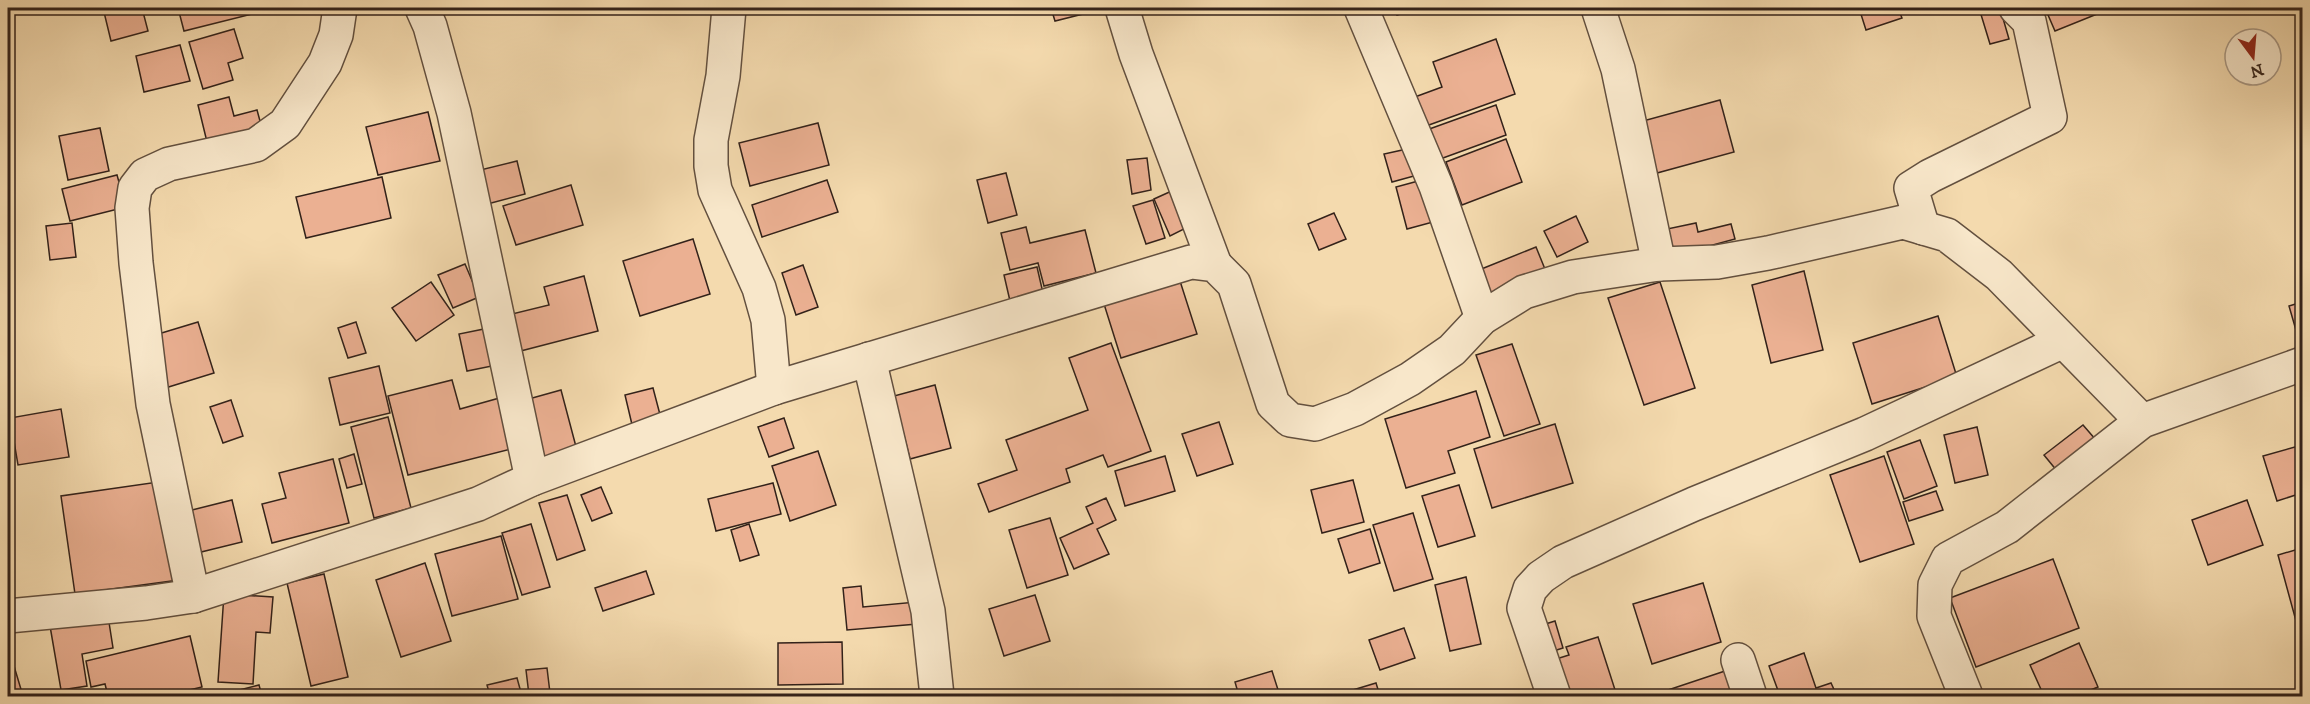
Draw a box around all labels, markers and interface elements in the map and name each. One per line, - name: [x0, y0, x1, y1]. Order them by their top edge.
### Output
- north arrow: [2223, 27, 2283, 87]
- text: N: [2248, 59, 2266, 82]

